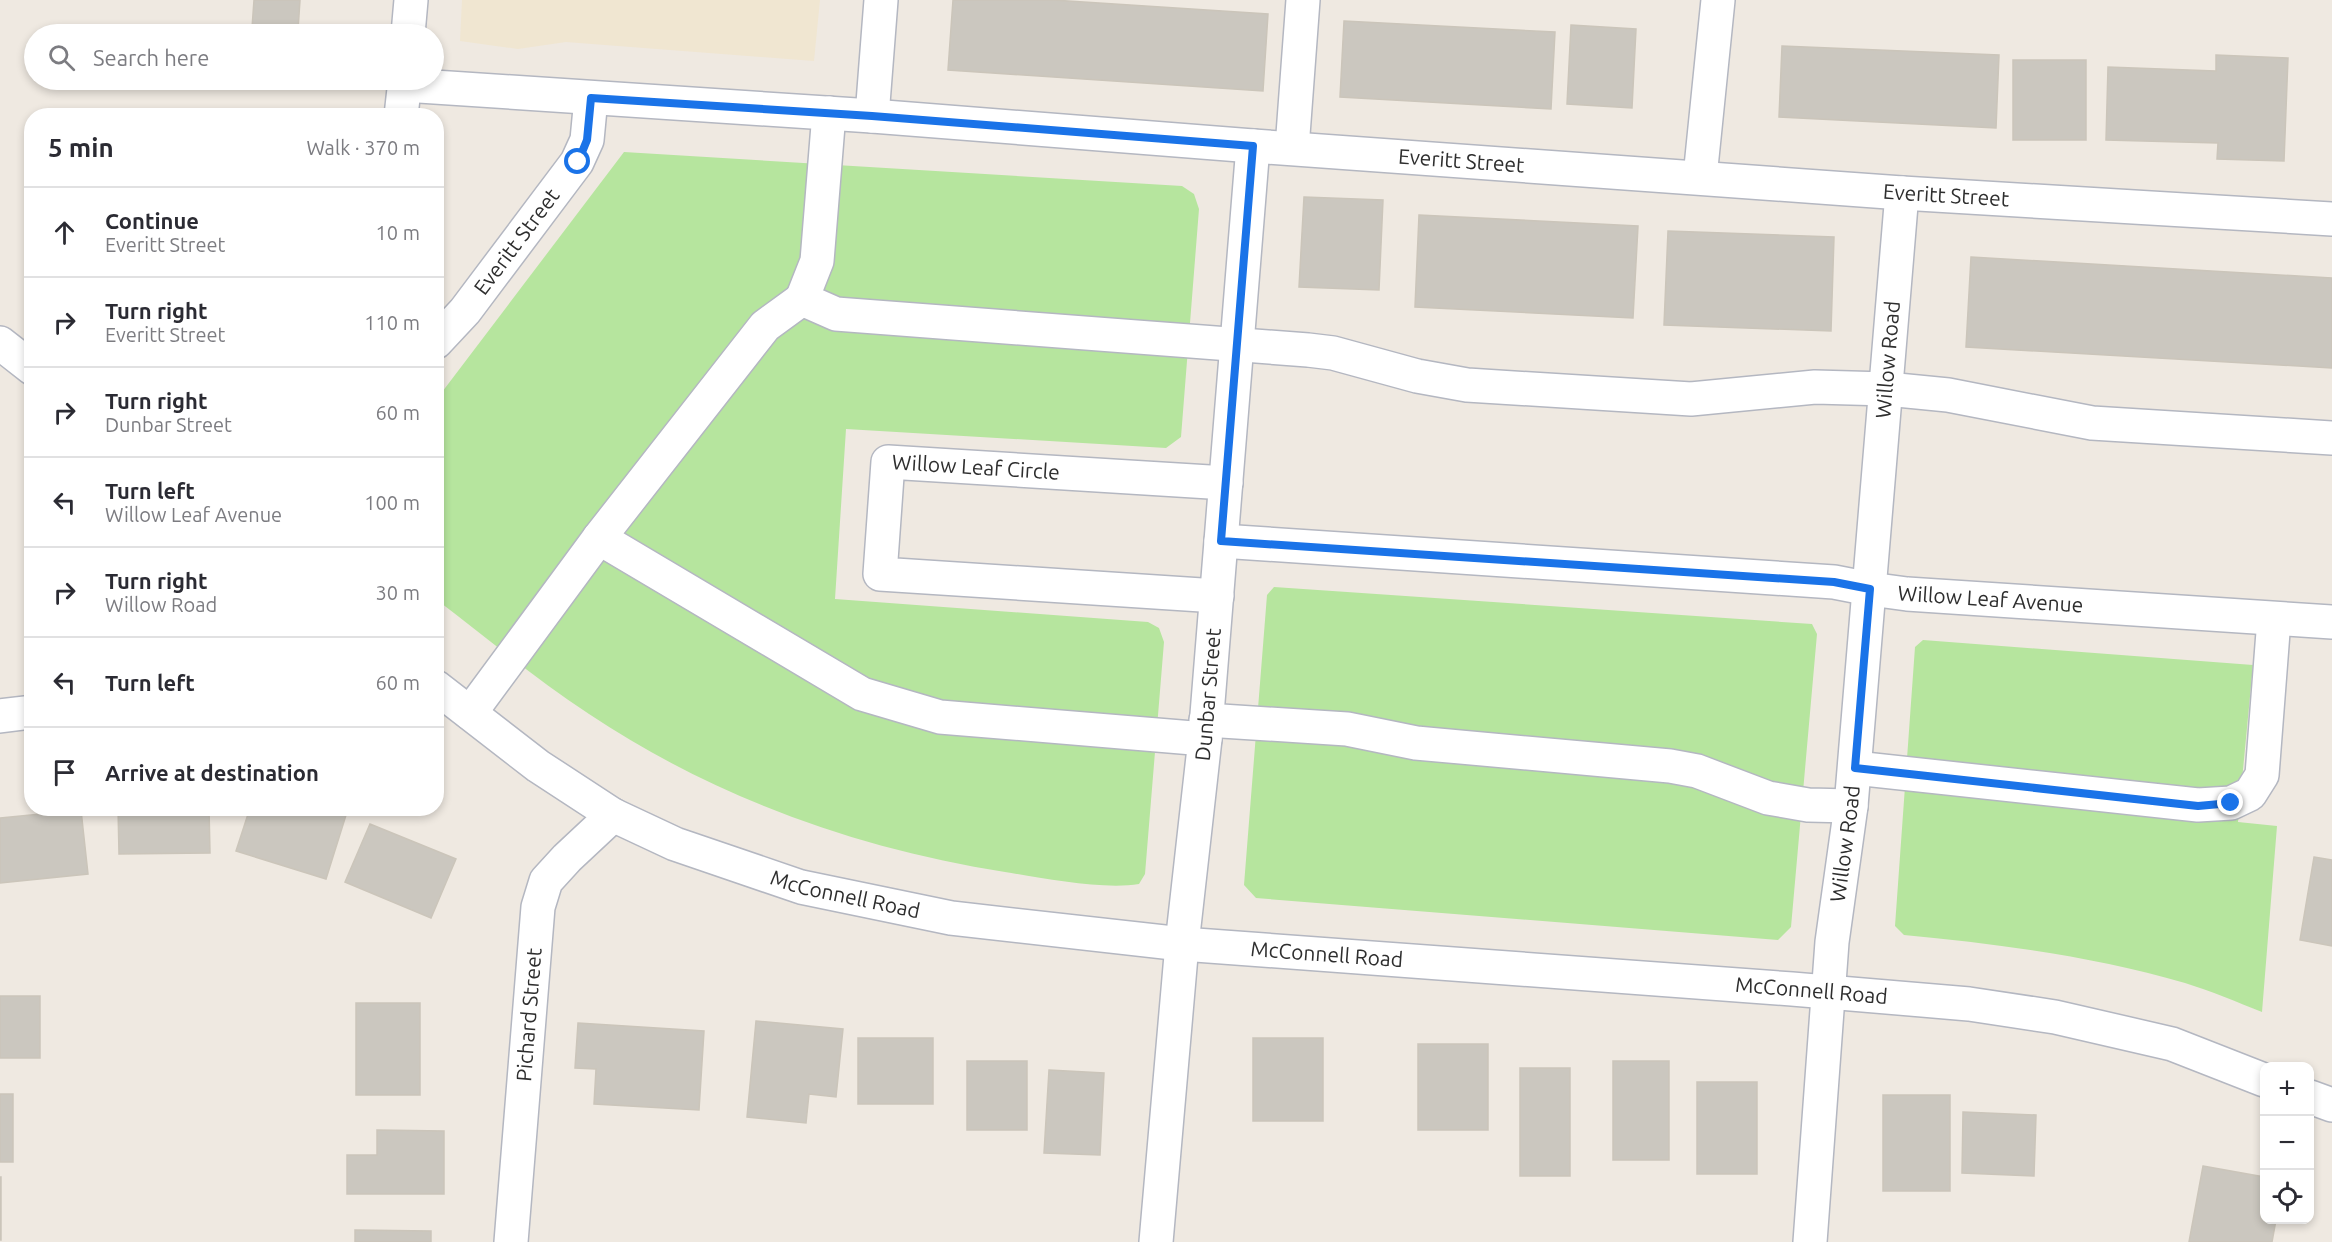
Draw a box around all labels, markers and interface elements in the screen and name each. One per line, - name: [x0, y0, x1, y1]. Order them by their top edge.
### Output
- search box: [24, 24, 444, 90]
- icon: search: [45, 41, 78, 74]
- text: Search here: [93, 45, 209, 70]
- text: 5 min: [48, 133, 114, 162]
- text: Walk · 370 m: [307, 136, 420, 159]
- street label: Everitt Street: [1397, 144, 1525, 177]
- route start: [564, 148, 590, 174]
- street label: Everitt Street: [1882, 179, 2010, 210]
- street label: Everitt Street: [469, 183, 564, 299]
- text: Continue: [105, 208, 199, 233]
- icon: ahead: [48, 216, 81, 249]
- text: 10 m: [376, 221, 420, 244]
- text: Everitt Street: [105, 233, 225, 256]
- text: Turn right: [105, 298, 207, 323]
- street label: Willow Road: [1870, 300, 1904, 419]
- icon: right: [48, 306, 81, 339]
- text: 110 m: [364, 311, 420, 334]
- text: Everitt Street: [105, 323, 225, 346]
- text: Turn right: [105, 388, 207, 413]
- icon: right: [48, 396, 81, 429]
- text: 60 m: [376, 401, 420, 424]
- text: Dunbar Street: [105, 413, 232, 436]
- street label: Willow Leaf Circle: [891, 449, 1061, 484]
- text: Turn left: [105, 478, 195, 503]
- icon: left: [48, 486, 81, 519]
- text: 100 m: [364, 491, 420, 514]
- text: Willow Leaf Avenue: [105, 503, 282, 526]
- text: Turn right: [105, 568, 207, 593]
- icon: right: [48, 576, 81, 609]
- street label: Willow Leaf Avenue: [1897, 580, 2084, 617]
- text: 30 m: [376, 581, 420, 604]
- text: Willow Road: [105, 593, 217, 616]
- street label: Dunbar Street: [1190, 627, 1225, 762]
- icon: left: [48, 666, 81, 699]
- text: Turn left: [105, 670, 195, 695]
- text: 60 m: [376, 671, 420, 694]
- icon: arrive: [48, 756, 81, 789]
- text: Arrive at destination: [105, 760, 319, 785]
- street label: Willow Road: [1825, 784, 1864, 904]
- route end: [2217, 789, 2243, 815]
- street label: McConnell Road: [767, 864, 922, 922]
- street label: McConnell Road: [1250, 936, 1404, 971]
- street label: Pichard Street: [511, 947, 546, 1082]
- street label: McConnell Road: [1734, 972, 1889, 1008]
- map controls: [2260, 1062, 2314, 1224]
- button: +: [2260, 1062, 2314, 1116]
- button: −: [2260, 1116, 2314, 1170]
- button: locate: [2260, 1170, 2314, 1224]

